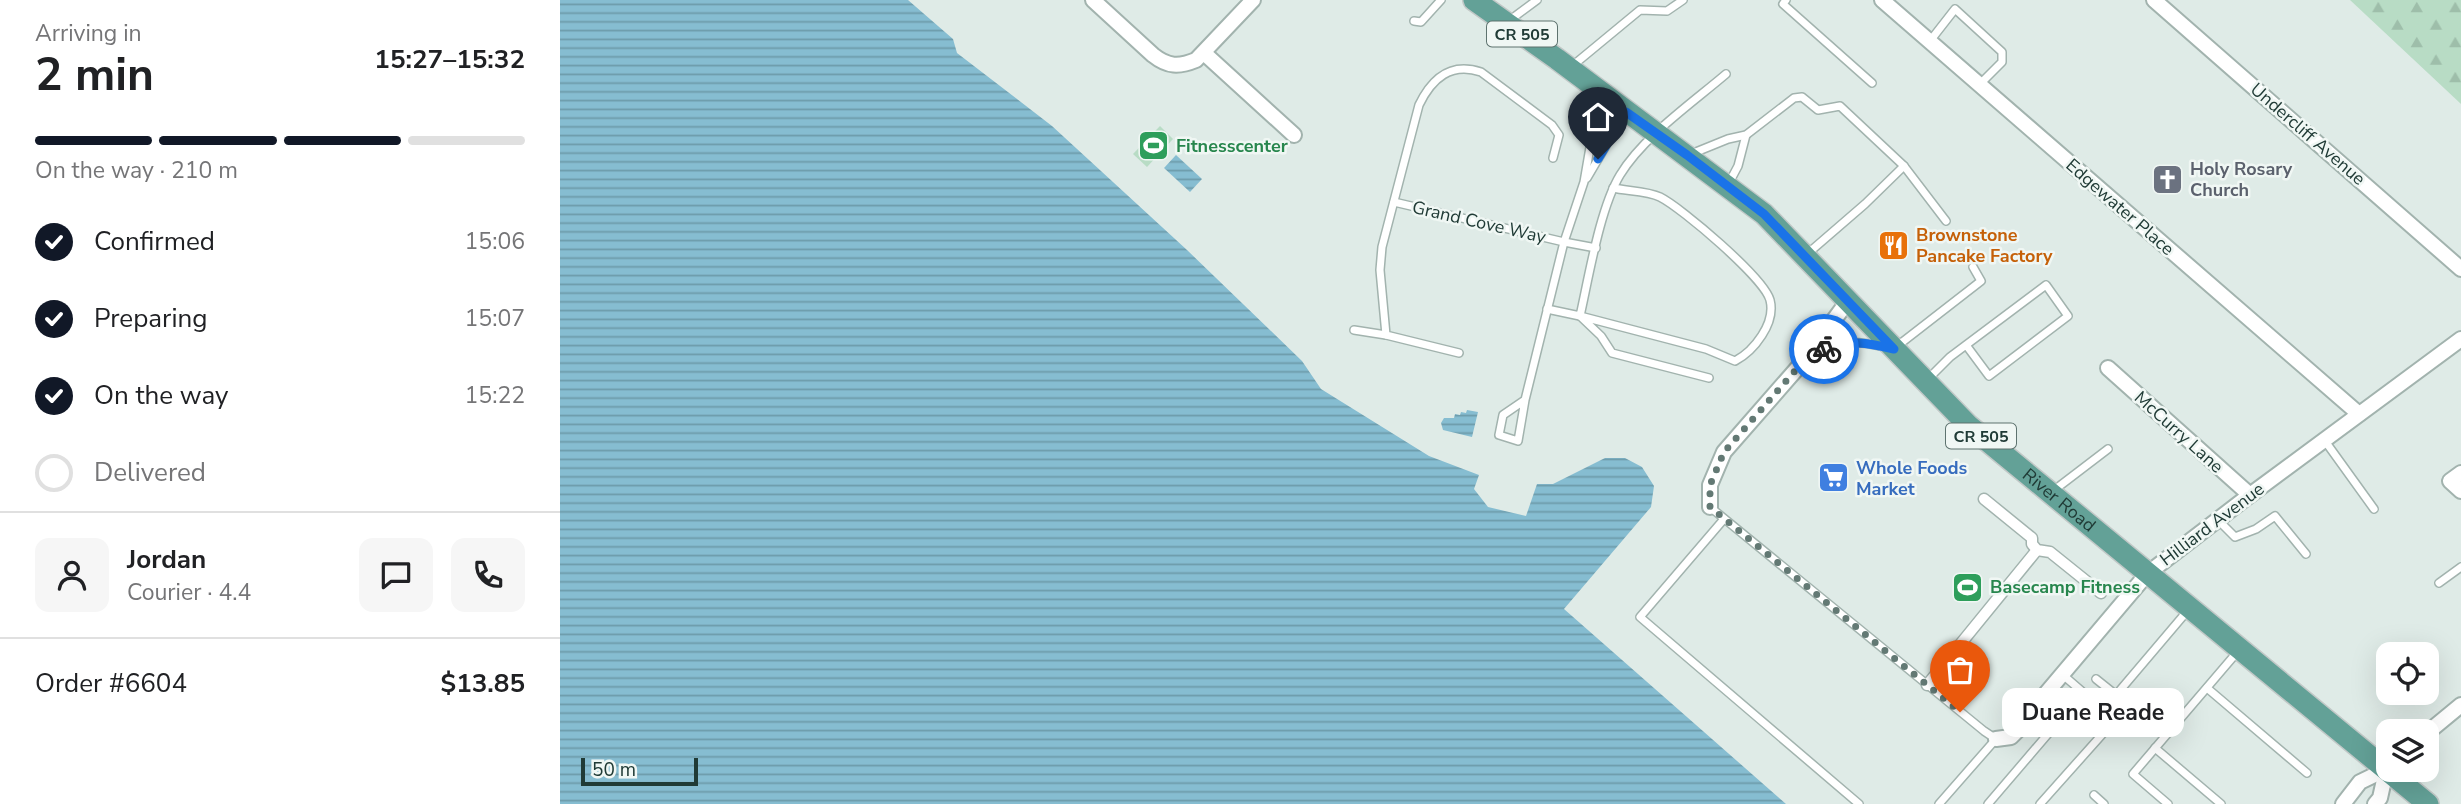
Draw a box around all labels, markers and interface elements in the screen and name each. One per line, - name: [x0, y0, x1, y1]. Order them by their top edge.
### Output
- text: Arriving in: [35, 18, 142, 49]
- road number: CR 505: [1487, 22, 1557, 46]
- text: 15:27–15:32: [374, 42, 525, 77]
- text: 2 min: [35, 43, 154, 106]
- street label: Undercliff Avenue: [2245, 77, 2371, 191]
- pin: [1568, 87, 1628, 159]
- icon: home: [1579, 98, 1617, 136]
- sports icon: Fitnesscenter: [1136, 129, 1170, 163]
- place label: Fitnesscenter: [1176, 134, 1288, 158]
- street label: Edgewater Place: [2061, 153, 2179, 261]
- text: On the way · 210 m: [35, 155, 238, 186]
- place label: Holy Rosary Church: [2190, 157, 2293, 202]
- church icon: Holy Rosary Church: [2150, 162, 2184, 196]
- street label: Grand Cove Way: [1410, 195, 1549, 249]
- icon: check: [35, 223, 73, 261]
- place label: Brownstone Pancake Factory: [1916, 223, 2053, 268]
- text: Confirmed: [94, 224, 215, 259]
- text: 15:06: [465, 226, 525, 257]
- restaurant icon: Brownstone Pancake Factory: [1876, 228, 1910, 262]
- icon: check: [35, 300, 73, 338]
- text: Preparing: [94, 301, 207, 336]
- text: 15:07: [465, 303, 525, 334]
- courier: [1789, 314, 1859, 384]
- icon: bike: [1805, 330, 1843, 368]
- icon: check: [35, 377, 73, 415]
- text: On the way: [94, 378, 228, 413]
- text: 15:22: [465, 380, 525, 411]
- street label: McCurry Lane: [2129, 386, 2229, 478]
- road number: CR 505: [1946, 424, 2016, 448]
- text: Delivered: [94, 455, 206, 490]
- place label: Whole Foods Market: [1856, 456, 1968, 501]
- supermarket icon: Whole Foods Market: [1816, 461, 1850, 495]
- street label: River Road: [2018, 463, 2101, 537]
- street label: Hilliard Avenue: [2155, 477, 2269, 571]
- button: person: [35, 538, 109, 612]
- button: chat: [359, 538, 433, 612]
- button: phone: [451, 538, 525, 612]
- text: Jordan: [127, 542, 206, 577]
- sports icon: Basecamp Fitness: [1950, 570, 1984, 604]
- place label: Basecamp Fitness: [1990, 575, 2140, 599]
- text: Courier · 4.4: [127, 577, 251, 608]
- pin: [1930, 640, 1990, 712]
- map controls: [2376, 642, 2439, 782]
- button: locate: [2376, 642, 2439, 705]
- icon: bag: [1941, 651, 1979, 689]
- text: Order #6604: [35, 666, 187, 701]
- text: $13.85: [441, 666, 525, 701]
- callout: Duane Reade: [2002, 688, 2184, 736]
- text: Duane Reade: [2022, 697, 2164, 728]
- button: layers: [2376, 719, 2439, 782]
- scale bar: [581, 755, 698, 787]
- text: 50 m: [592, 757, 636, 783]

